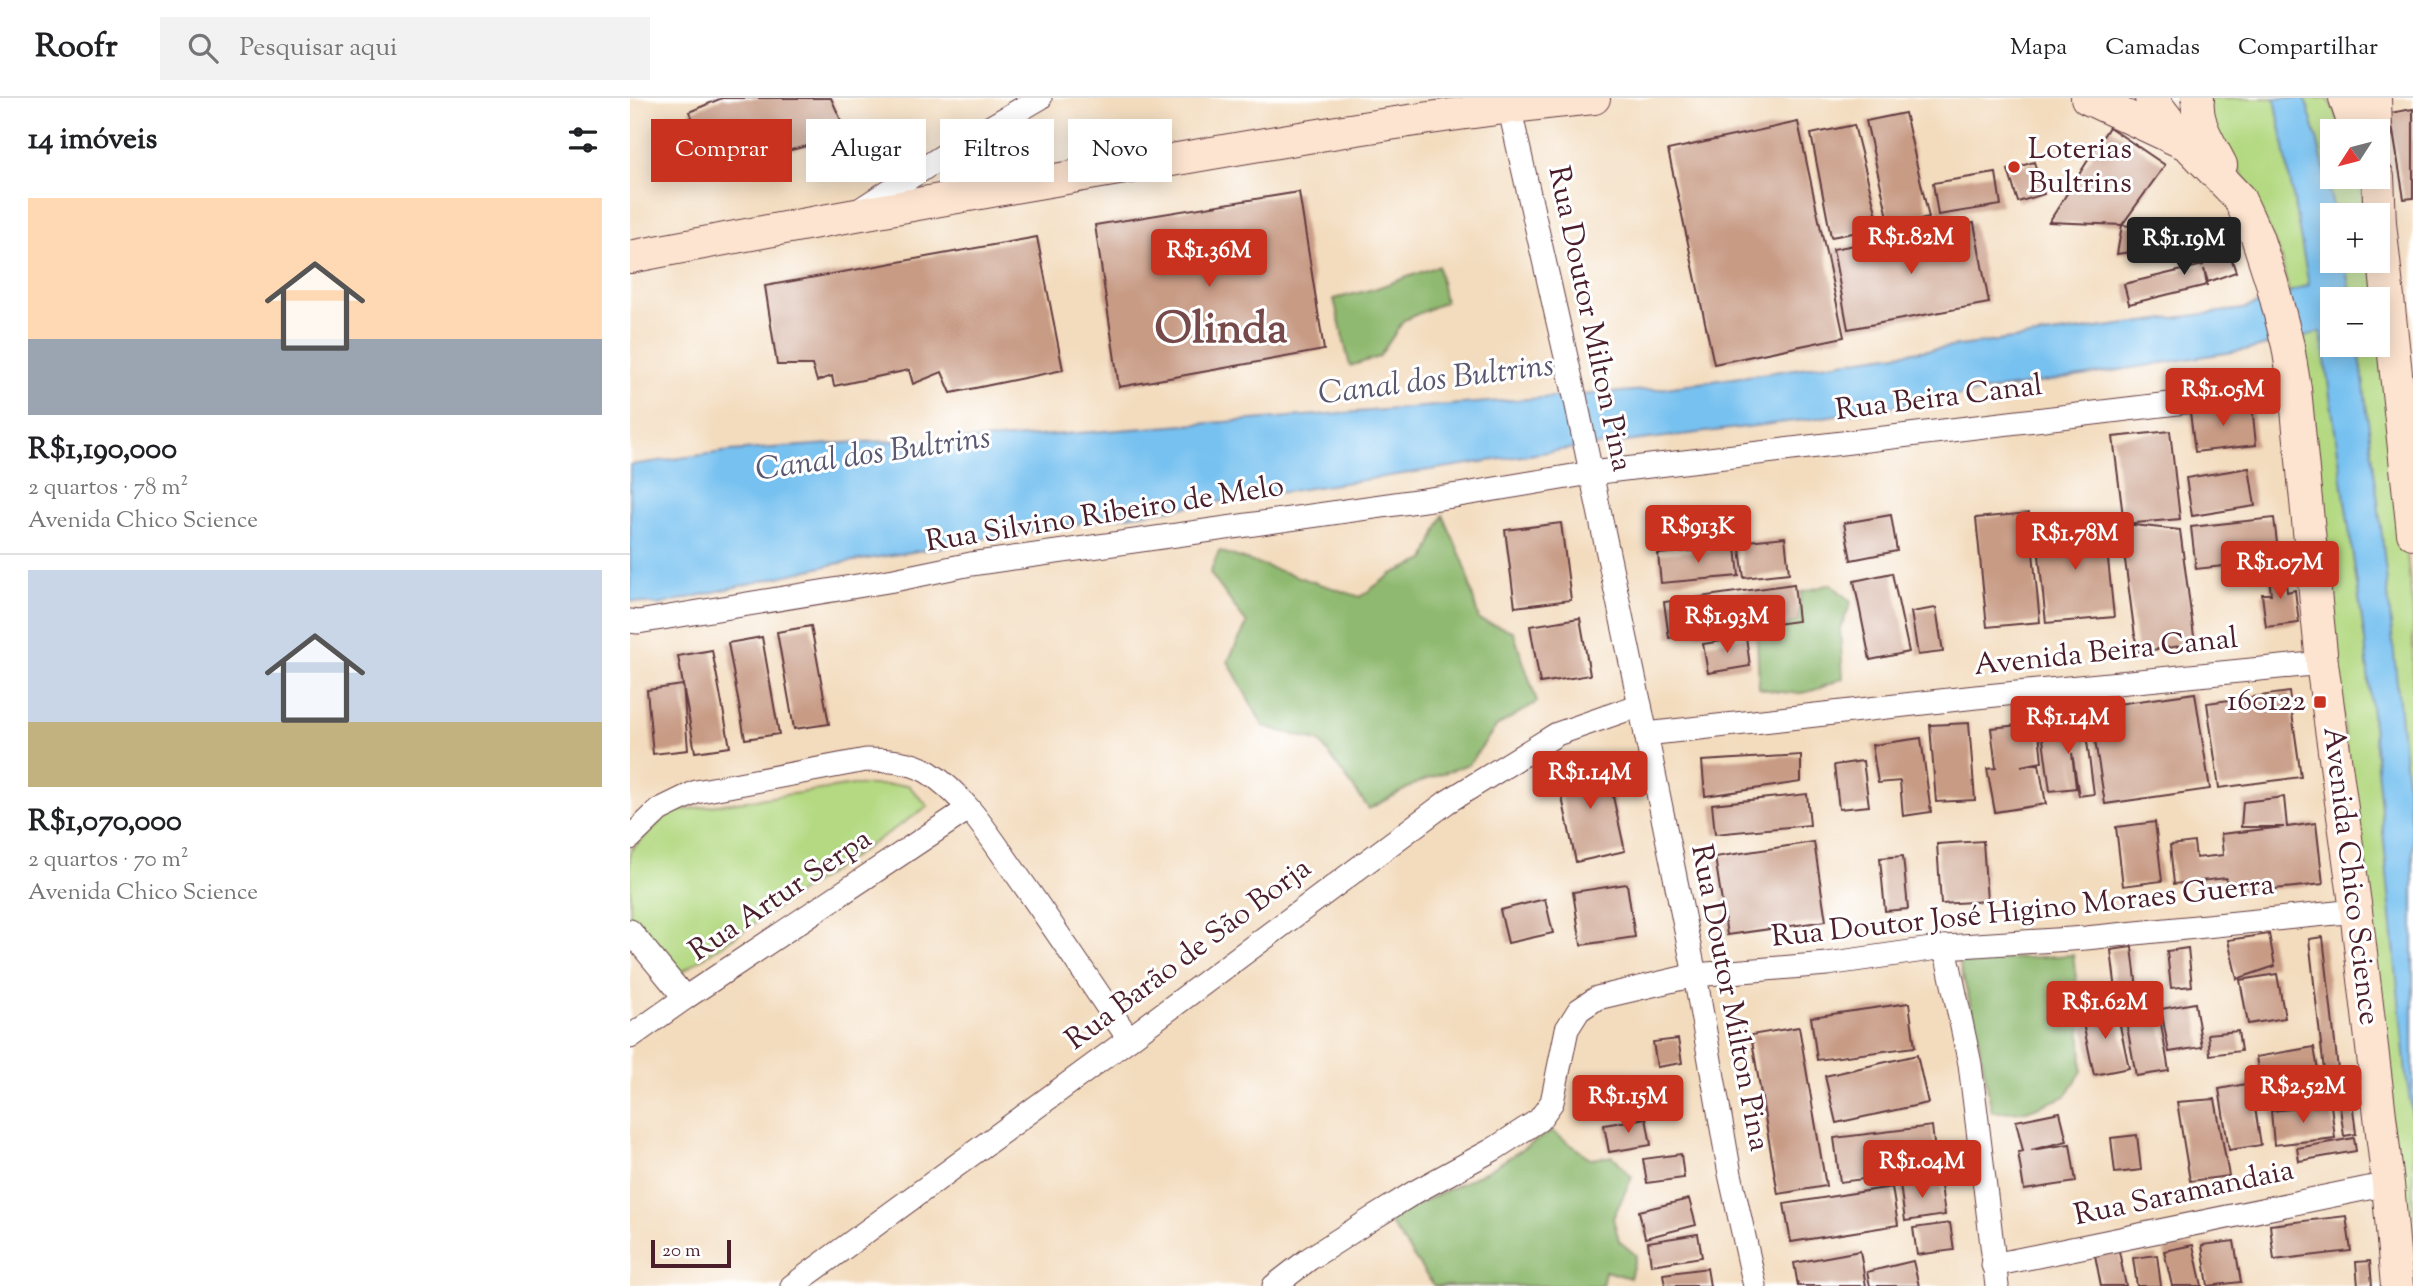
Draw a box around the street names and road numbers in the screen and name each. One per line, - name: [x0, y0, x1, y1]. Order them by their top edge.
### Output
- street label: Rua Doutor Milton Pina: [1536, 162, 1642, 476]
- street label: Rua Beira Canal: [1833, 365, 2045, 433]
- street label: Rua Silvino Ribeiro de Melo: [923, 465, 1287, 565]
- street label: Avenida Beira Canal: [1972, 618, 2240, 688]
- street label: Avenida Chico Science: [2310, 724, 2390, 1028]
- street label: Rua Artur Serpa: [681, 819, 881, 973]
- street label: Rua Doutor Milton Pina: [1678, 841, 1780, 1155]
- street label: Rua Barão de São Borja: [1057, 848, 1321, 1062]
- street label: Rua Doutor José Higino Moraes Guerra: [1770, 864, 2277, 960]
- street label: Rua Saramandaia: [2070, 1150, 2298, 1238]

